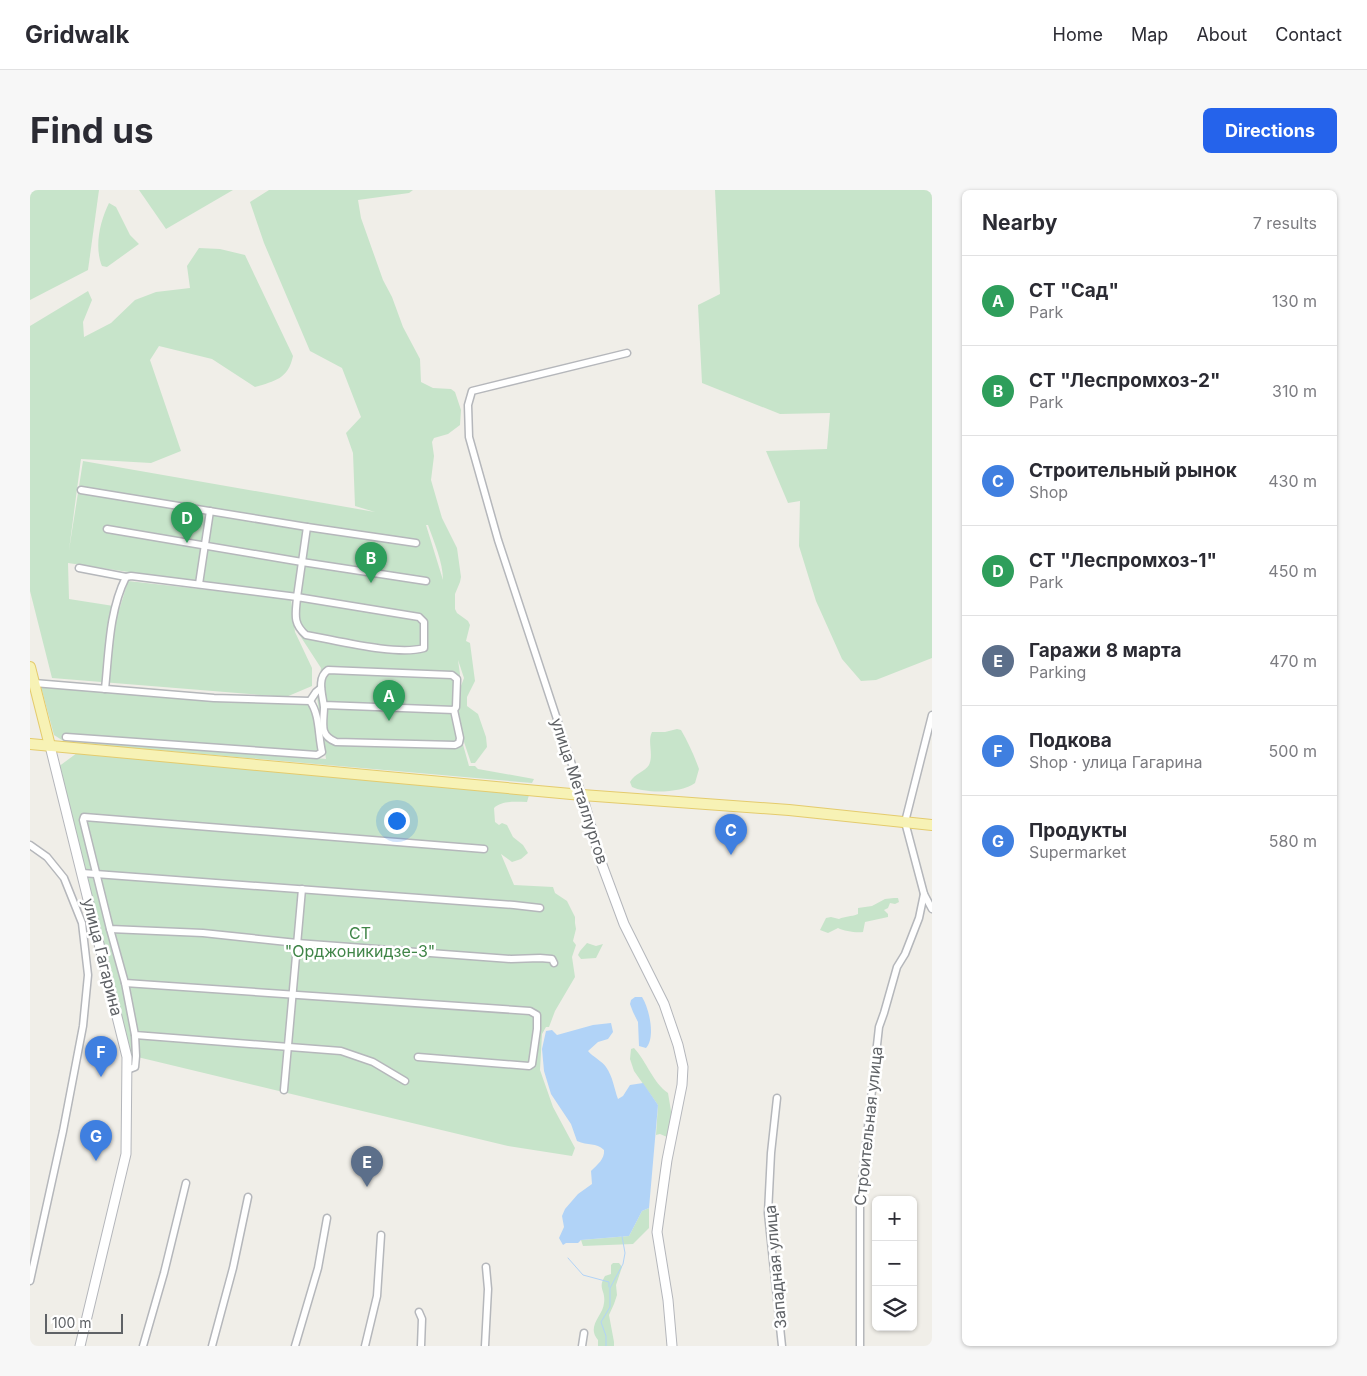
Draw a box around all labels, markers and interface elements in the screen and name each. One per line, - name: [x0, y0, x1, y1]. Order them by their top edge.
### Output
- text: Gridwalk: [25, 20, 129, 49]
- text: Home: [1053, 24, 1103, 45]
- text: Map: [1131, 24, 1168, 45]
- text: About: [1196, 24, 1247, 45]
- text: Contact: [1275, 24, 1342, 45]
- button: Directions: [1203, 108, 1337, 153]
- text: Find us: [30, 109, 154, 151]
- text: Nearby: [982, 210, 1057, 235]
- text: 7 results: [1253, 213, 1317, 233]
- text: СТ "Сад": [1029, 279, 1119, 302]
- text: A: [992, 291, 1004, 311]
- text: 130 m: [1272, 291, 1317, 311]
- text: Park: [1029, 302, 1063, 322]
- text: СТ "Леспромхоз-2": [1029, 369, 1220, 392]
- text: B: [993, 381, 1003, 401]
- text: 310 m: [1272, 381, 1317, 401]
- text: Park: [1029, 392, 1063, 412]
- text: Строительный рынок: [1029, 459, 1237, 482]
- text: C: [992, 471, 1004, 491]
- text: 430 m: [1268, 471, 1317, 491]
- text: Shop: [1029, 482, 1068, 502]
- pin: D: [171, 502, 203, 543]
- pin: B: [355, 542, 387, 583]
- text: СТ "Леспромхоз-1": [1029, 549, 1217, 572]
- text: D: [992, 561, 1004, 581]
- text: 450 m: [1268, 561, 1317, 581]
- text: Park: [1029, 572, 1063, 592]
- text: Гаражи 8 марта: [1029, 639, 1181, 662]
- text: E: [993, 651, 1003, 671]
- text: 470 m: [1269, 651, 1317, 671]
- text: Parking: [1029, 662, 1086, 682]
- pin: A: [373, 680, 405, 721]
- street label: улица Металлургов: [547, 715, 613, 867]
- text: Подкова: [1029, 729, 1112, 752]
- text: F: [993, 741, 1003, 761]
- text: 500 m: [1269, 741, 1317, 761]
- text: Shop · улица Гагарина: [1029, 752, 1202, 772]
- your location: [384, 808, 410, 834]
- pin: C: [715, 814, 747, 855]
- text: Продукты: [1029, 819, 1127, 842]
- text: G: [992, 831, 1004, 851]
- text: 580 m: [1269, 831, 1317, 851]
- text: Supermarket: [1029, 842, 1126, 862]
- street label: улица Гагарина: [79, 896, 127, 1018]
- park label: СТ "Орджоникидзе-3": [285, 923, 435, 961]
- pin: F: [85, 1036, 117, 1077]
- street label: Строительная улица: [850, 1045, 886, 1207]
- pin: G: [80, 1120, 112, 1161]
- pin: E: [351, 1146, 383, 1187]
- map controls: [872, 1196, 917, 1331]
- button: +: [872, 1196, 917, 1241]
- street label: Западная улица: [760, 1204, 790, 1330]
- button: −: [872, 1241, 917, 1286]
- button: layers: [872, 1286, 917, 1331]
- scale bar: [45, 1311, 122, 1334]
- text: 100 m: [52, 1314, 92, 1331]

